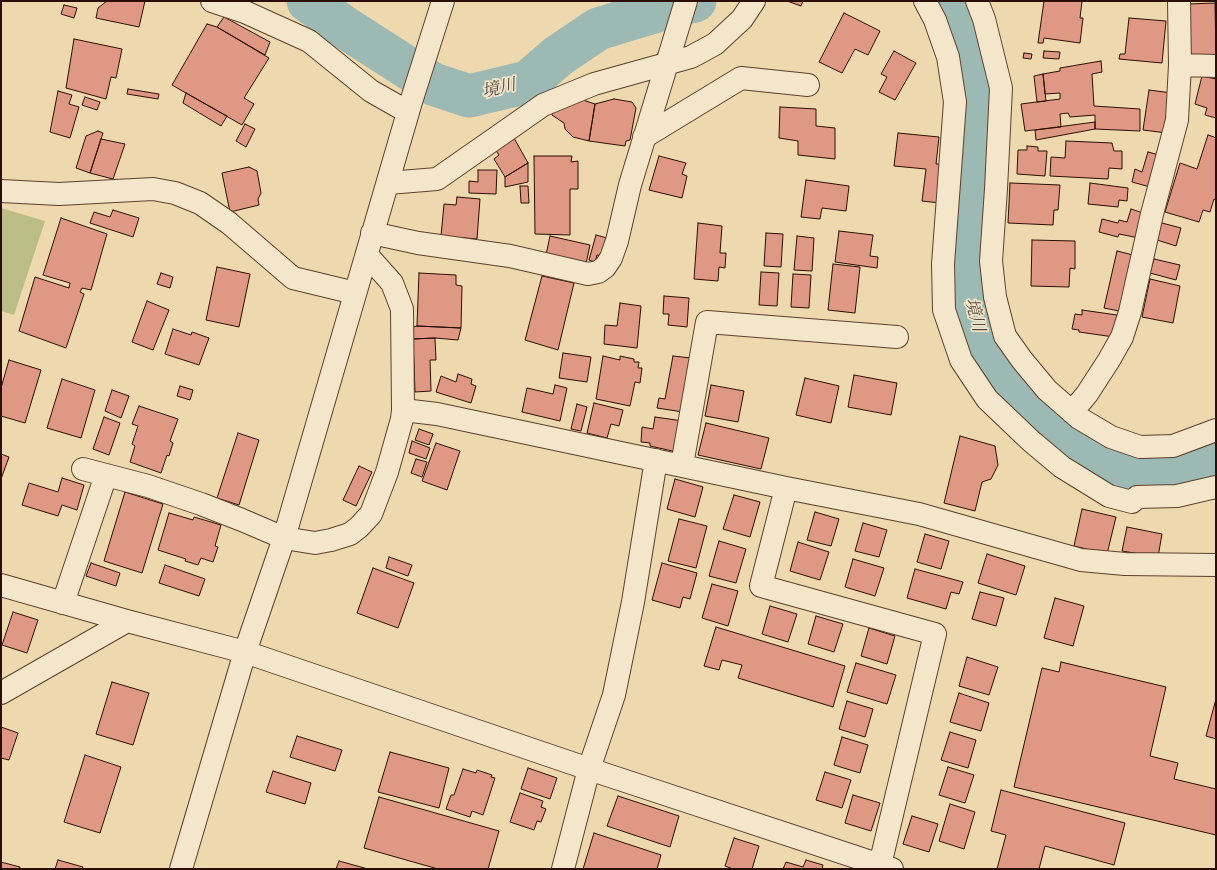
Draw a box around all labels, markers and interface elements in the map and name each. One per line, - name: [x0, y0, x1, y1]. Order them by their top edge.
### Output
- water label: 境川: [480, 75, 518, 103]
- water label: 境川: [960, 296, 988, 334]

